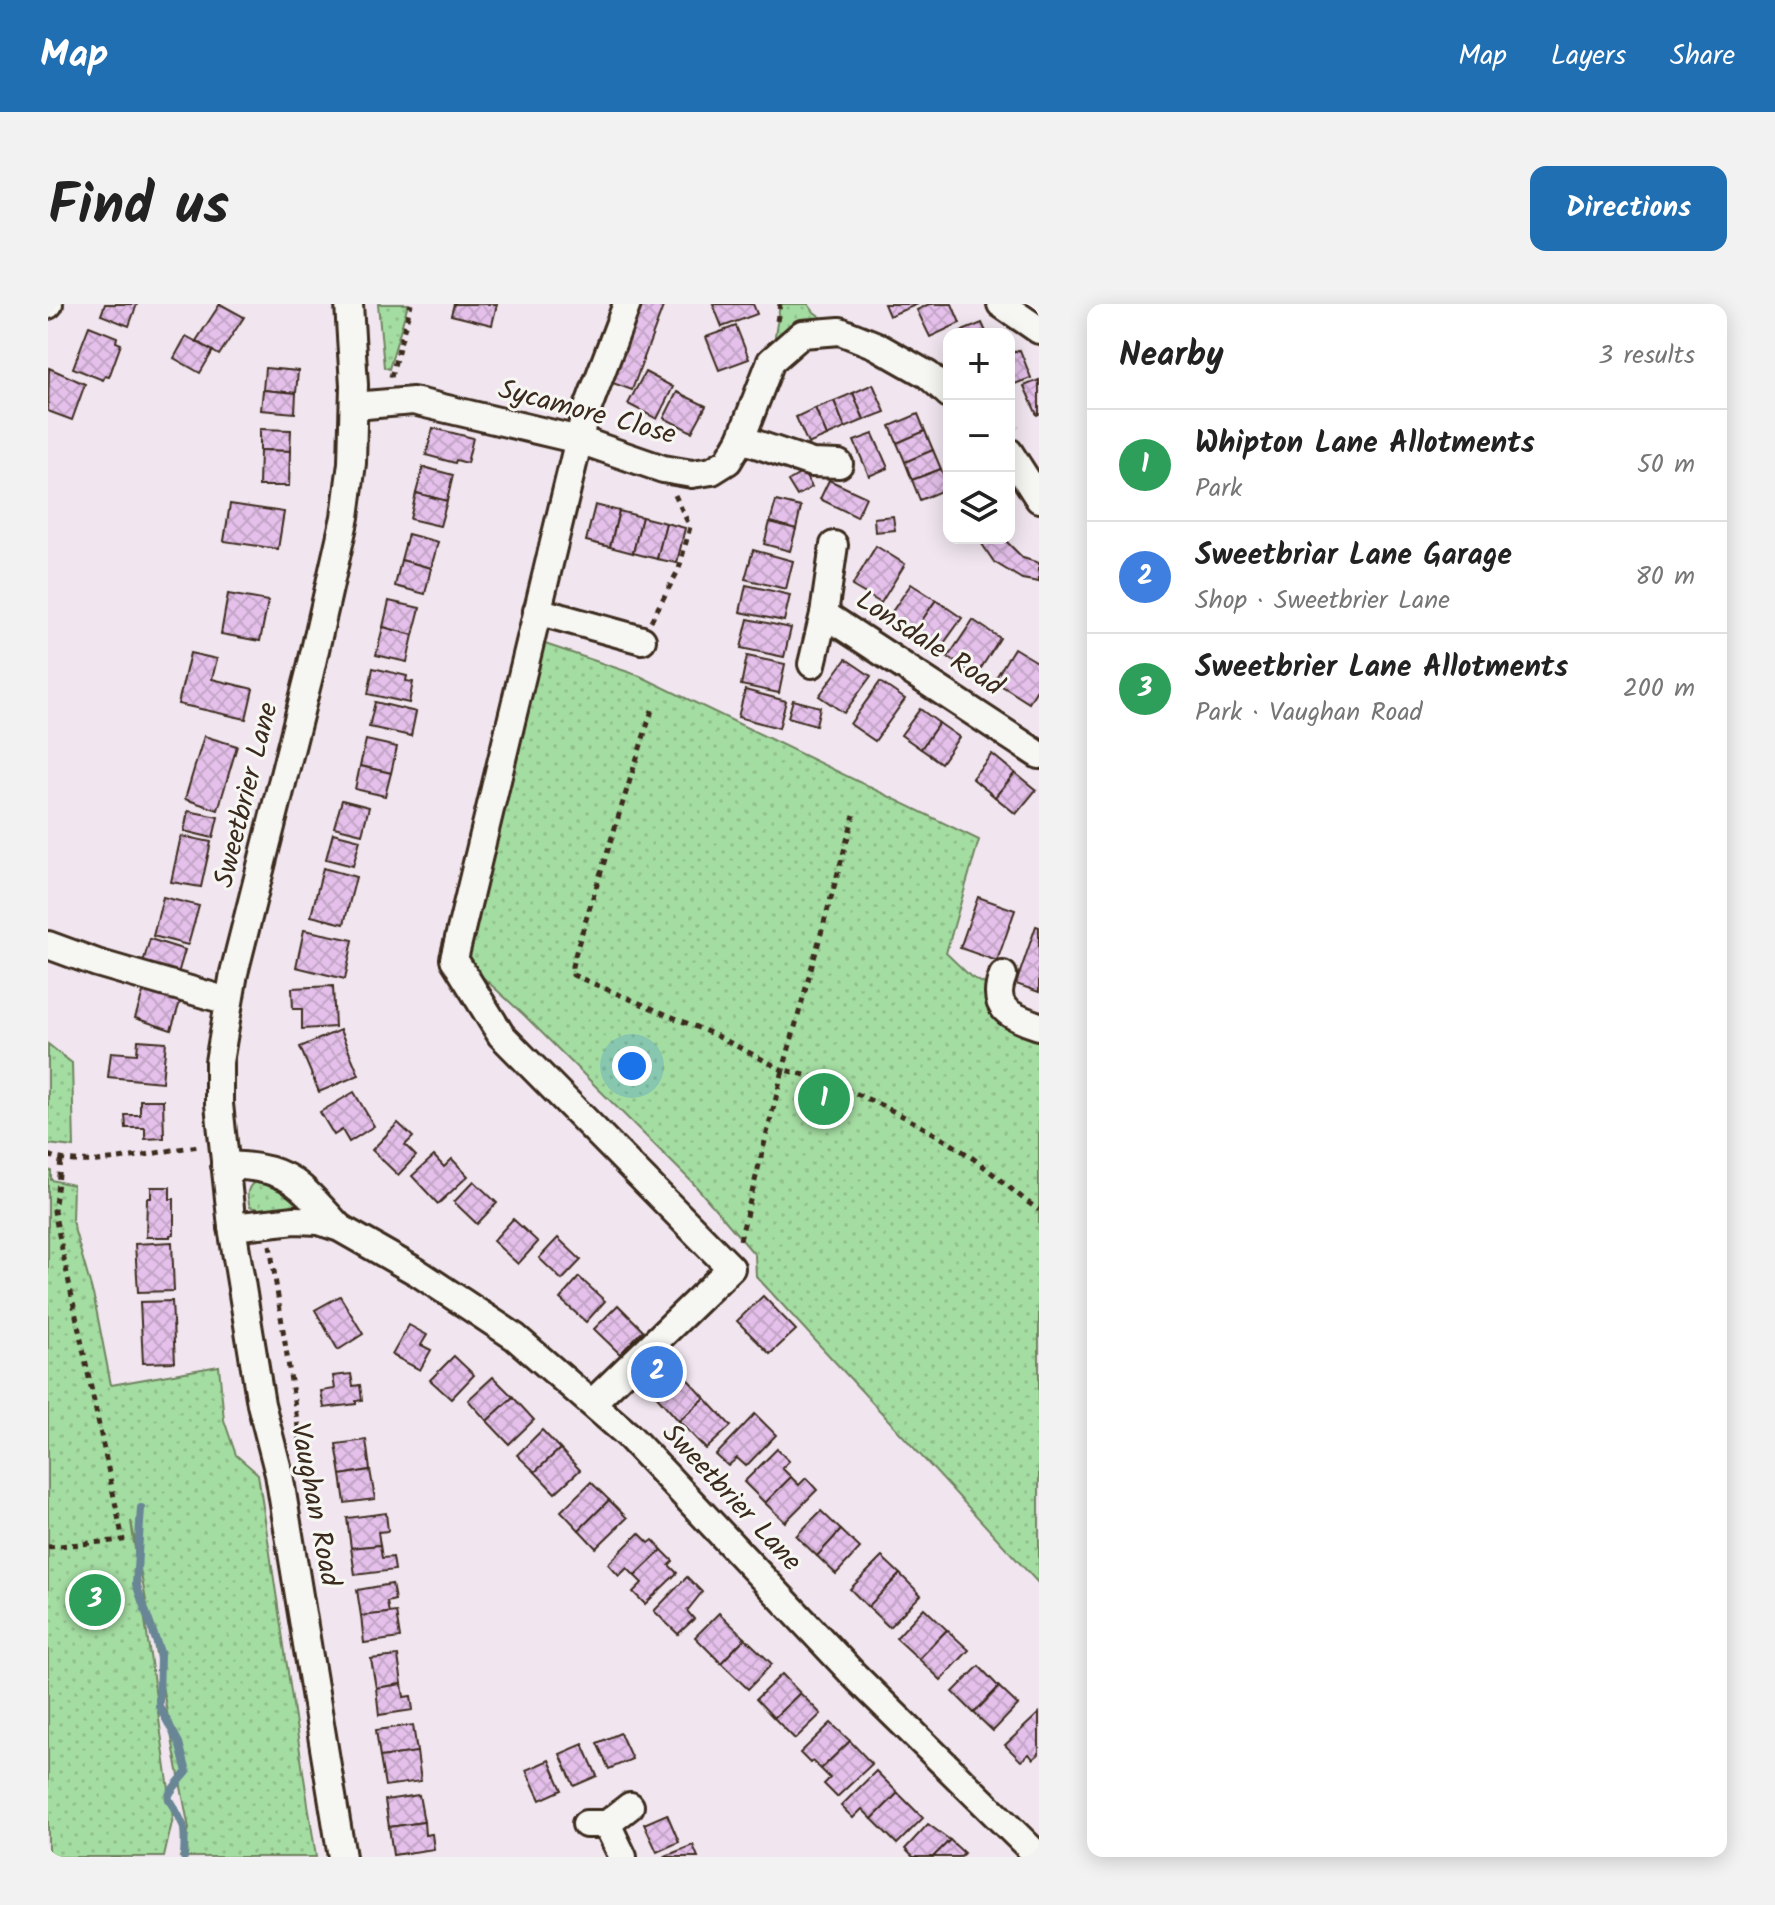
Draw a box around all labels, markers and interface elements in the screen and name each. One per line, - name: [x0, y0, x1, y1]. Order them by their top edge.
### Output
- text: Map: [40, 26, 109, 86]
- text: Map: [1458, 34, 1507, 79]
- text: Layers: [1551, 34, 1626, 79]
- text: Share: [1670, 34, 1735, 79]
- text: Find us: [48, 163, 229, 253]
- button: Directions: [1530, 166, 1727, 251]
- map controls: [943, 328, 1015, 544]
- button: +: [943, 328, 1015, 400]
- text: Nearby: [1119, 329, 1224, 383]
- text: 3 results: [1598, 335, 1695, 377]
- street label: Sycamore Close: [493, 368, 681, 458]
- button: −: [943, 400, 1015, 472]
- text: Whipton Lane Allotments: [1195, 420, 1535, 468]
- text: 1: [1141, 444, 1149, 486]
- text: 50 m: [1637, 444, 1695, 486]
- text: Park: [1195, 468, 1242, 510]
- button: layers: [943, 472, 1015, 544]
- text: Sweetbriar Lane Garage: [1195, 532, 1512, 580]
- text: 2: [1137, 556, 1153, 598]
- text: 80 m: [1635, 556, 1695, 598]
- street label: Lonsdale Road: [846, 579, 1013, 709]
- text: Shop · Sweetbrier Lane: [1195, 580, 1450, 622]
- text: Sweetbrier Lane Allotments: [1195, 644, 1568, 692]
- text: 3: [1138, 668, 1152, 710]
- text: 200 m: [1623, 668, 1695, 710]
- text: Park · Vaughan Road: [1195, 692, 1423, 734]
- street label: Sweetbrier Lane: [202, 697, 292, 892]
- your location: [612, 1046, 652, 1086]
- pin: 1: [798, 1069, 850, 1129]
- pin: 2: [631, 1342, 683, 1402]
- street label: Sweetbrier Lane: [650, 1413, 812, 1583]
- street label: Vaughan Road: [276, 1420, 352, 1591]
- pin: 3: [69, 1570, 121, 1630]

